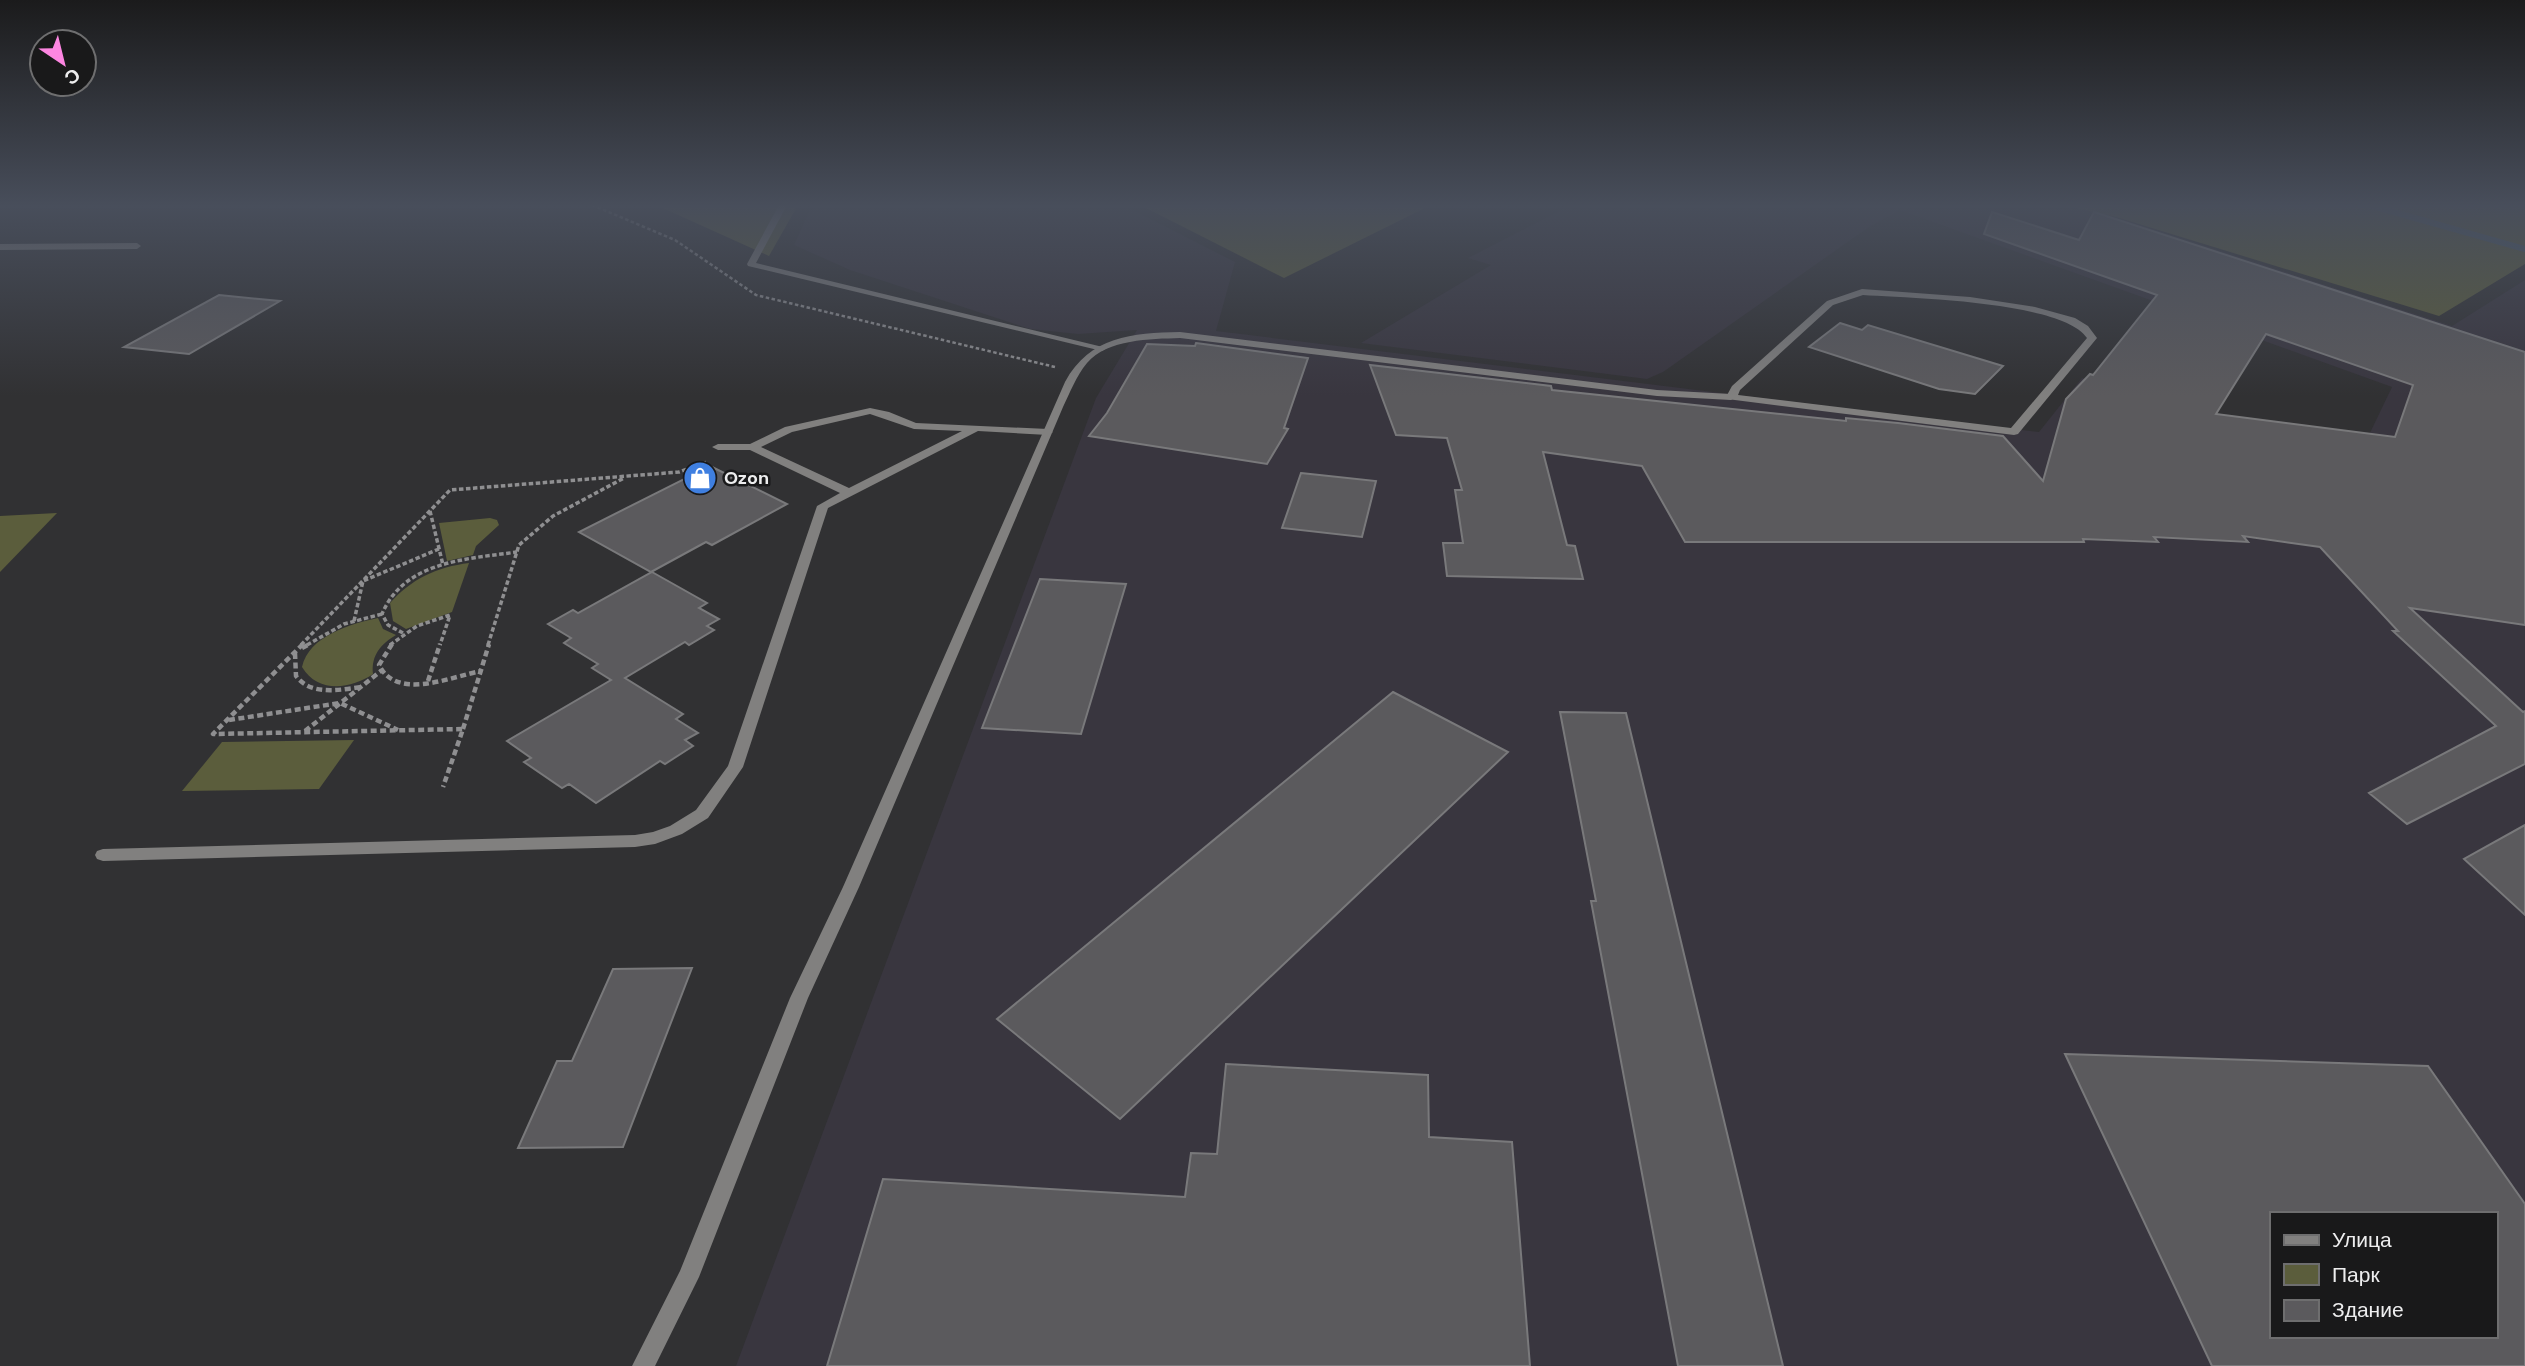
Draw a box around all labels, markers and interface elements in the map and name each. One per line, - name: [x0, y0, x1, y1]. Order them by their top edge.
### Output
- north arrow: [28, 28, 98, 98]
- text: С: [59, 62, 85, 91]
- shop icon: Ozon: [681, 459, 719, 497]
- place label: Ozon: [724, 466, 769, 490]
- legend: [2270, 1212, 2497, 1338]
- text: Улица: [2332, 1226, 2392, 1254]
- text: Парк: [2332, 1261, 2380, 1289]
- text: Здание: [2332, 1296, 2404, 1324]

